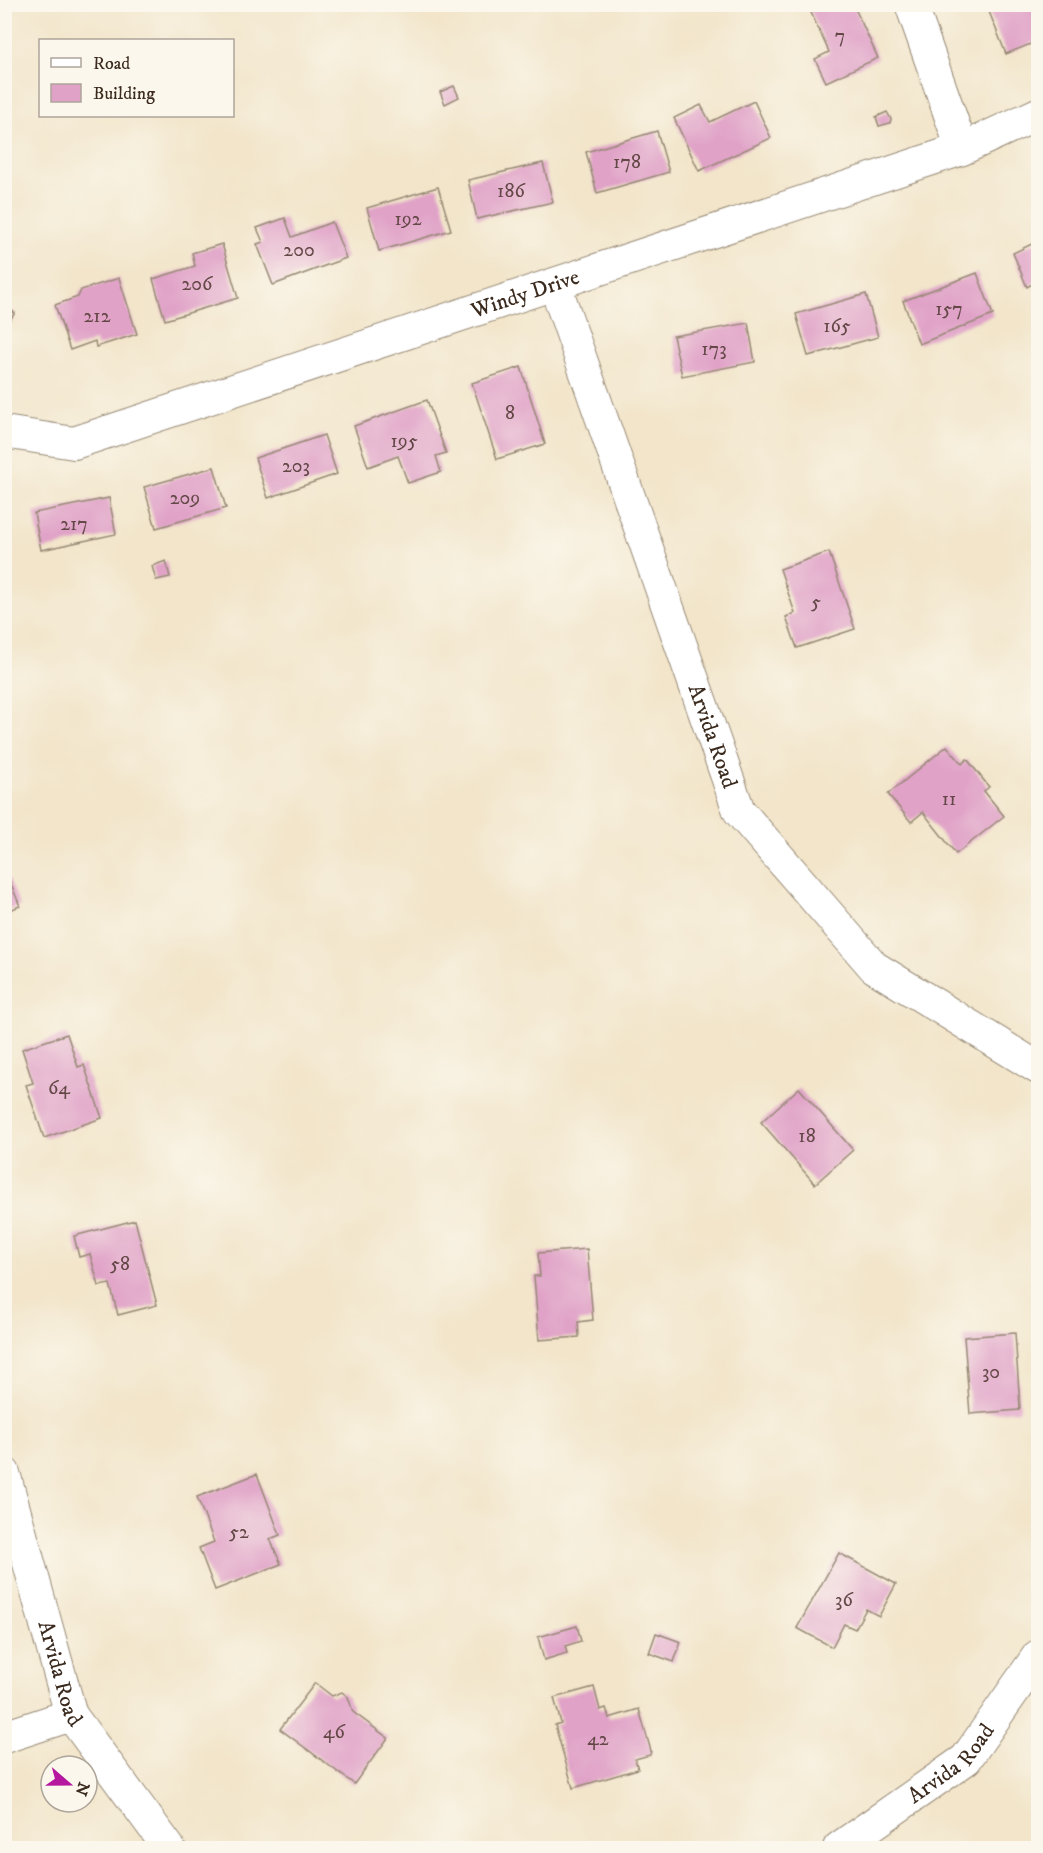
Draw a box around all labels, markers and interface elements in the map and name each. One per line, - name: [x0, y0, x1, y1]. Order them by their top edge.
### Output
- house number: 7: [835, 24, 845, 49]
- legend: [39, 39, 234, 117]
- text: Road: [93, 53, 130, 75]
- text: Building: [93, 83, 155, 105]
- house number: 178: [613, 150, 641, 175]
- house number: 186: [497, 179, 525, 204]
- house number: 192: [394, 207, 422, 232]
- house number: 200: [283, 238, 315, 263]
- street label: Windy Drive: [467, 263, 583, 324]
- house number: 206: [182, 272, 213, 297]
- house number: 157: [935, 297, 963, 322]
- house number: 212: [84, 304, 111, 329]
- house number: 165: [823, 314, 851, 339]
- house number: 173: [701, 337, 727, 362]
- house number: 8: [505, 401, 515, 426]
- house number: 195: [390, 429, 418, 454]
- house number: 203: [282, 454, 310, 479]
- house number: 209: [170, 486, 200, 511]
- house number: 217: [60, 512, 88, 537]
- house number: 5: [811, 590, 821, 615]
- street label: Arvida Road: [682, 681, 743, 792]
- house number: 11: [942, 787, 956, 812]
- house number: 64: [48, 1076, 70, 1101]
- house number: 18: [798, 1124, 816, 1149]
- house number: 58: [110, 1252, 130, 1277]
- house number: 30: [982, 1360, 1000, 1385]
- house number: 52: [229, 1520, 249, 1545]
- house number: 36: [835, 1588, 854, 1613]
- street label: Arvida Road: [32, 1618, 88, 1732]
- street label: Arvida Road: [902, 1718, 1000, 1809]
- house number: 46: [323, 1720, 346, 1745]
- house number: 42: [587, 1727, 609, 1752]
- north arrow: [39, 1754, 99, 1814]
- text: N: [71, 1779, 94, 1798]

